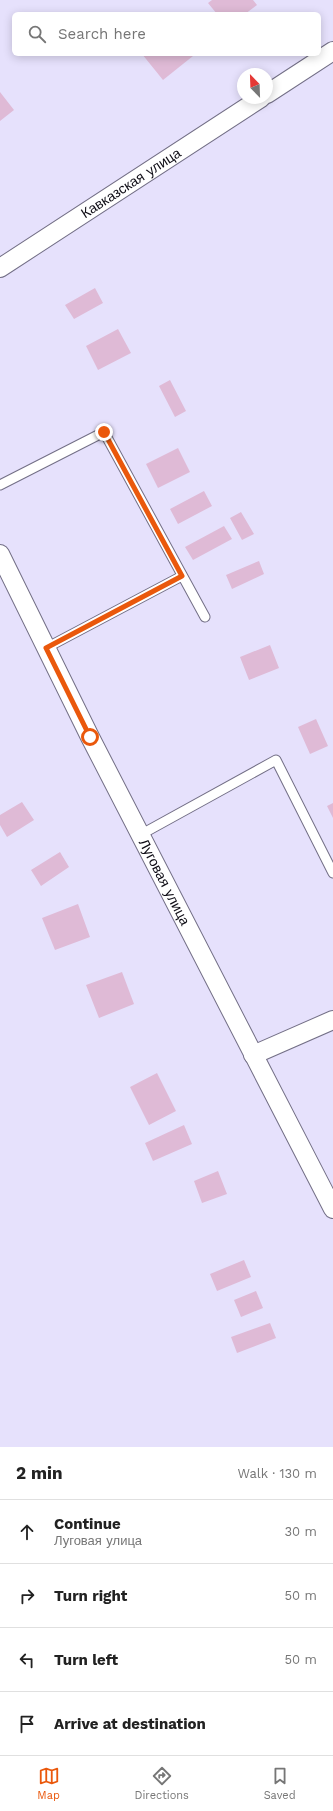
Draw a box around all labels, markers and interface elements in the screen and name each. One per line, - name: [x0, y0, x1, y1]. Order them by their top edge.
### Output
- search box: [12, 12, 321, 56]
- icon: search: [26, 23, 48, 45]
- text: Search here: [58, 25, 146, 43]
- north arrow: [237, 68, 273, 104]
- street label: Кавказская улица: [78, 144, 184, 221]
- route end: [95, 423, 113, 441]
- route start: [81, 728, 99, 746]
- street label: Луговая улица: [136, 836, 194, 928]
- text: 2 min: [16, 1463, 62, 1483]
- text: Walk · 130 m: [238, 1466, 317, 1481]
- text: Continue: [54, 1515, 121, 1533]
- icon: ahead: [16, 1521, 38, 1543]
- text: 30 m: [285, 1524, 317, 1539]
- text: Луговая улица: [54, 1533, 142, 1548]
- icon: right: [16, 1585, 38, 1607]
- text: Turn right: [54, 1587, 127, 1605]
- text: 50 m: [285, 1588, 317, 1603]
- icon: left: [16, 1649, 38, 1671]
- text: Turn left: [54, 1651, 118, 1669]
- text: 50 m: [285, 1652, 317, 1667]
- icon: arrive: [16, 1713, 38, 1735]
- text: Arrive at destination: [54, 1715, 206, 1733]
- tab: Map: [37, 1765, 60, 1802]
- tab: Directions: [135, 1765, 189, 1802]
- tab: Saved: [264, 1765, 296, 1802]

